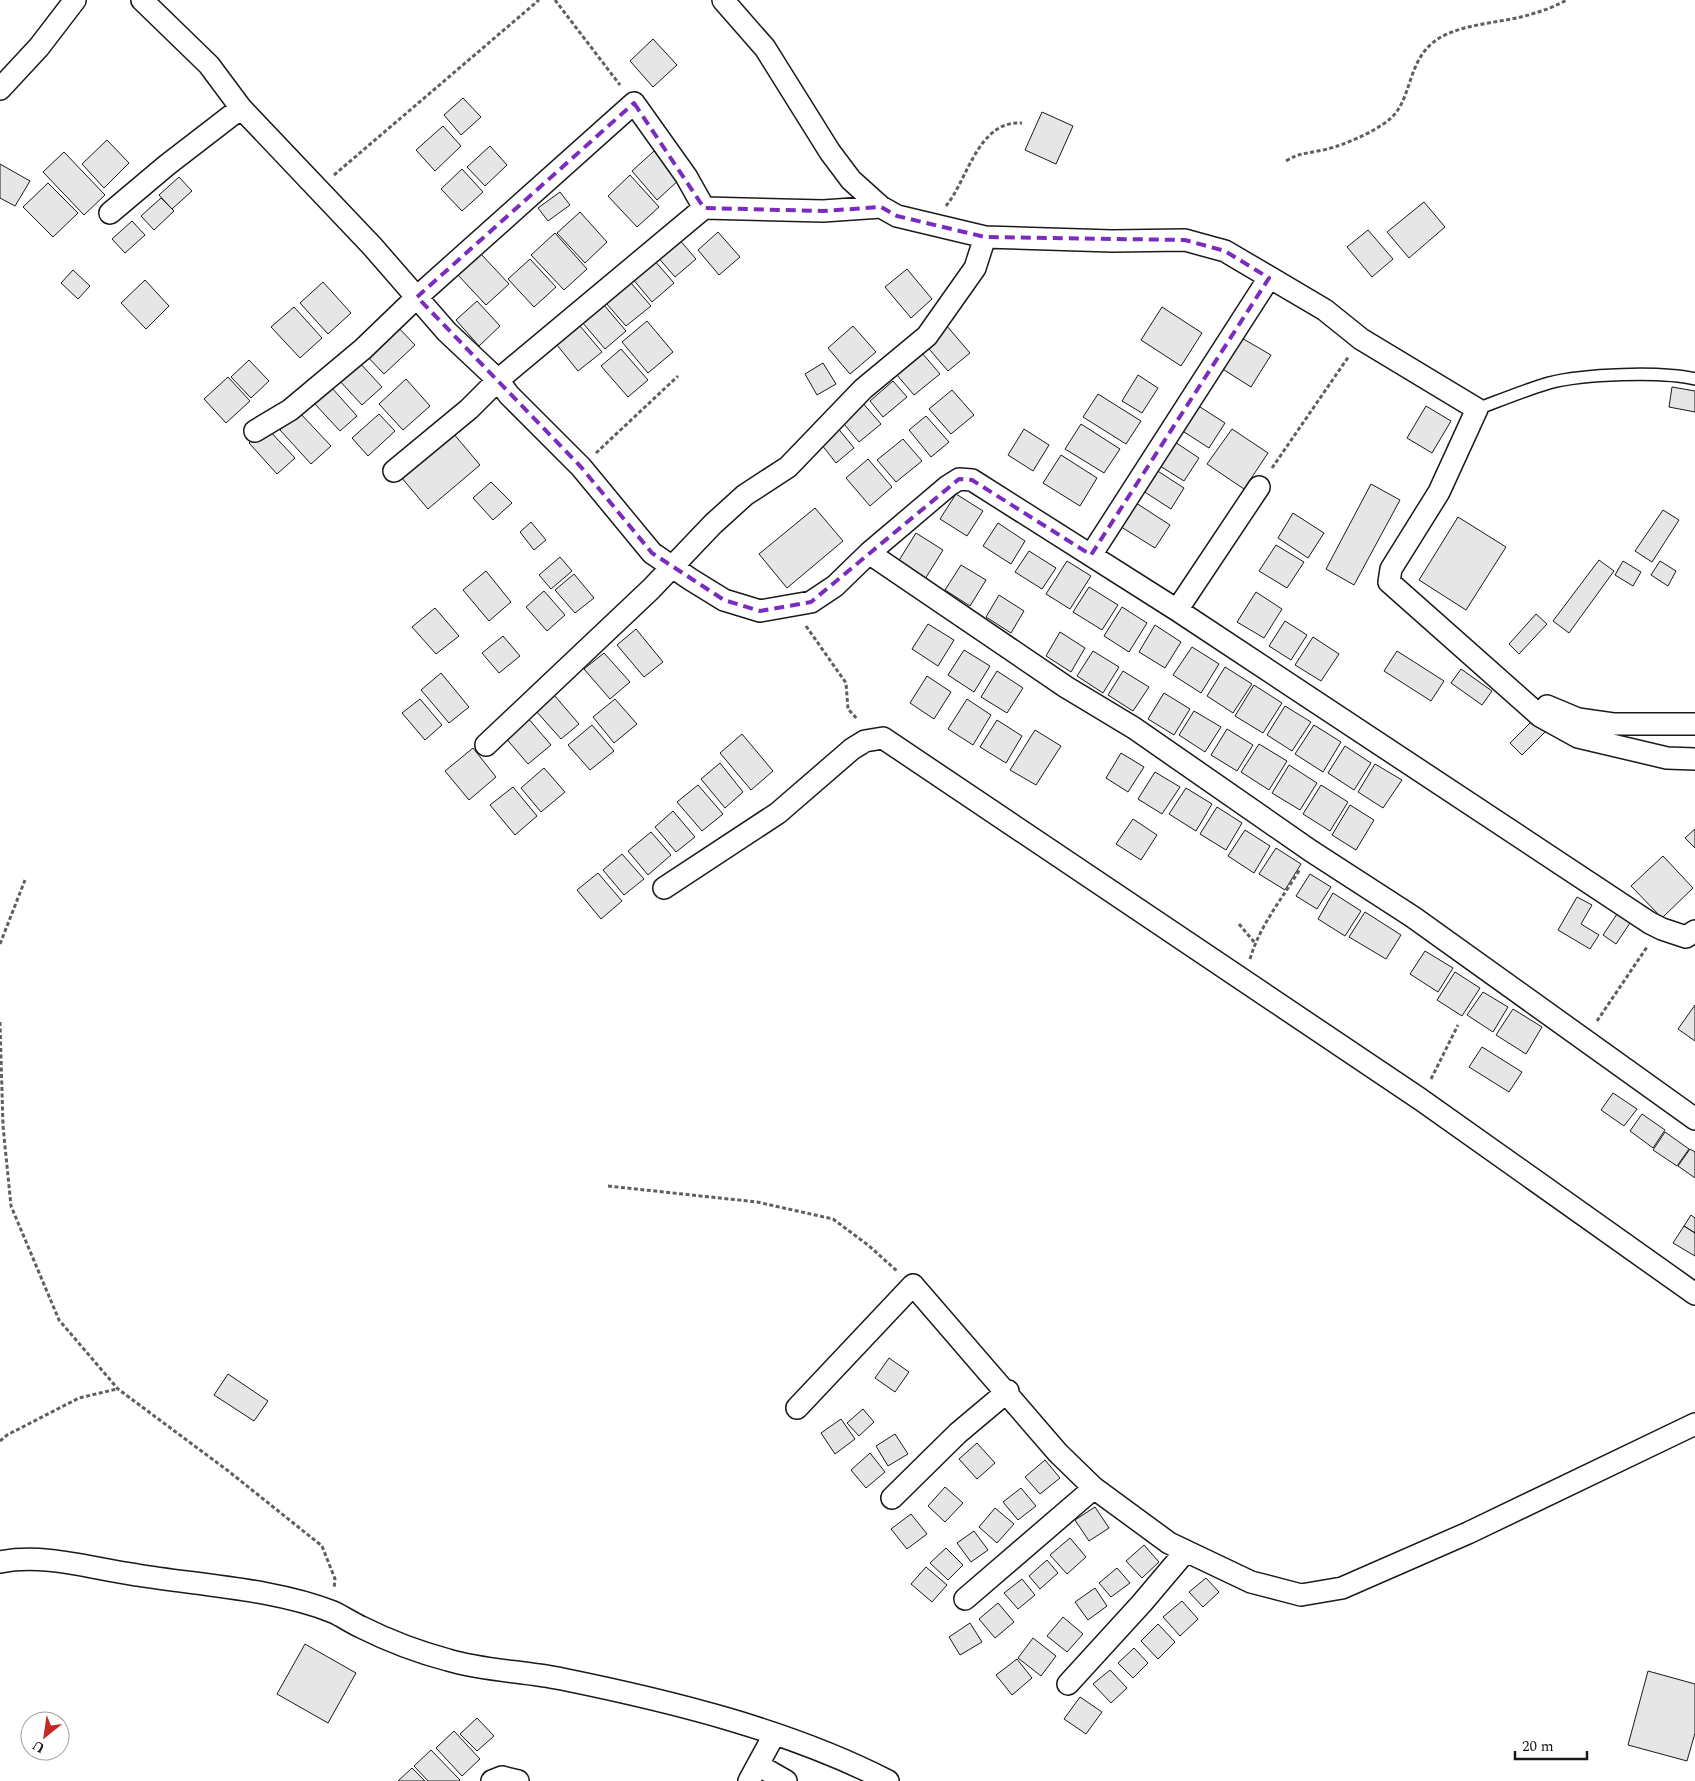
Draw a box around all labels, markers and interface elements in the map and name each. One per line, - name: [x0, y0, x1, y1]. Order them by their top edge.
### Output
- north arrow: [20, 1711, 70, 1761]
- scale bar: [1515, 1728, 1588, 1760]
- text: U: [28, 1735, 49, 1759]
- text: 20 m: [1522, 1735, 1554, 1758]

